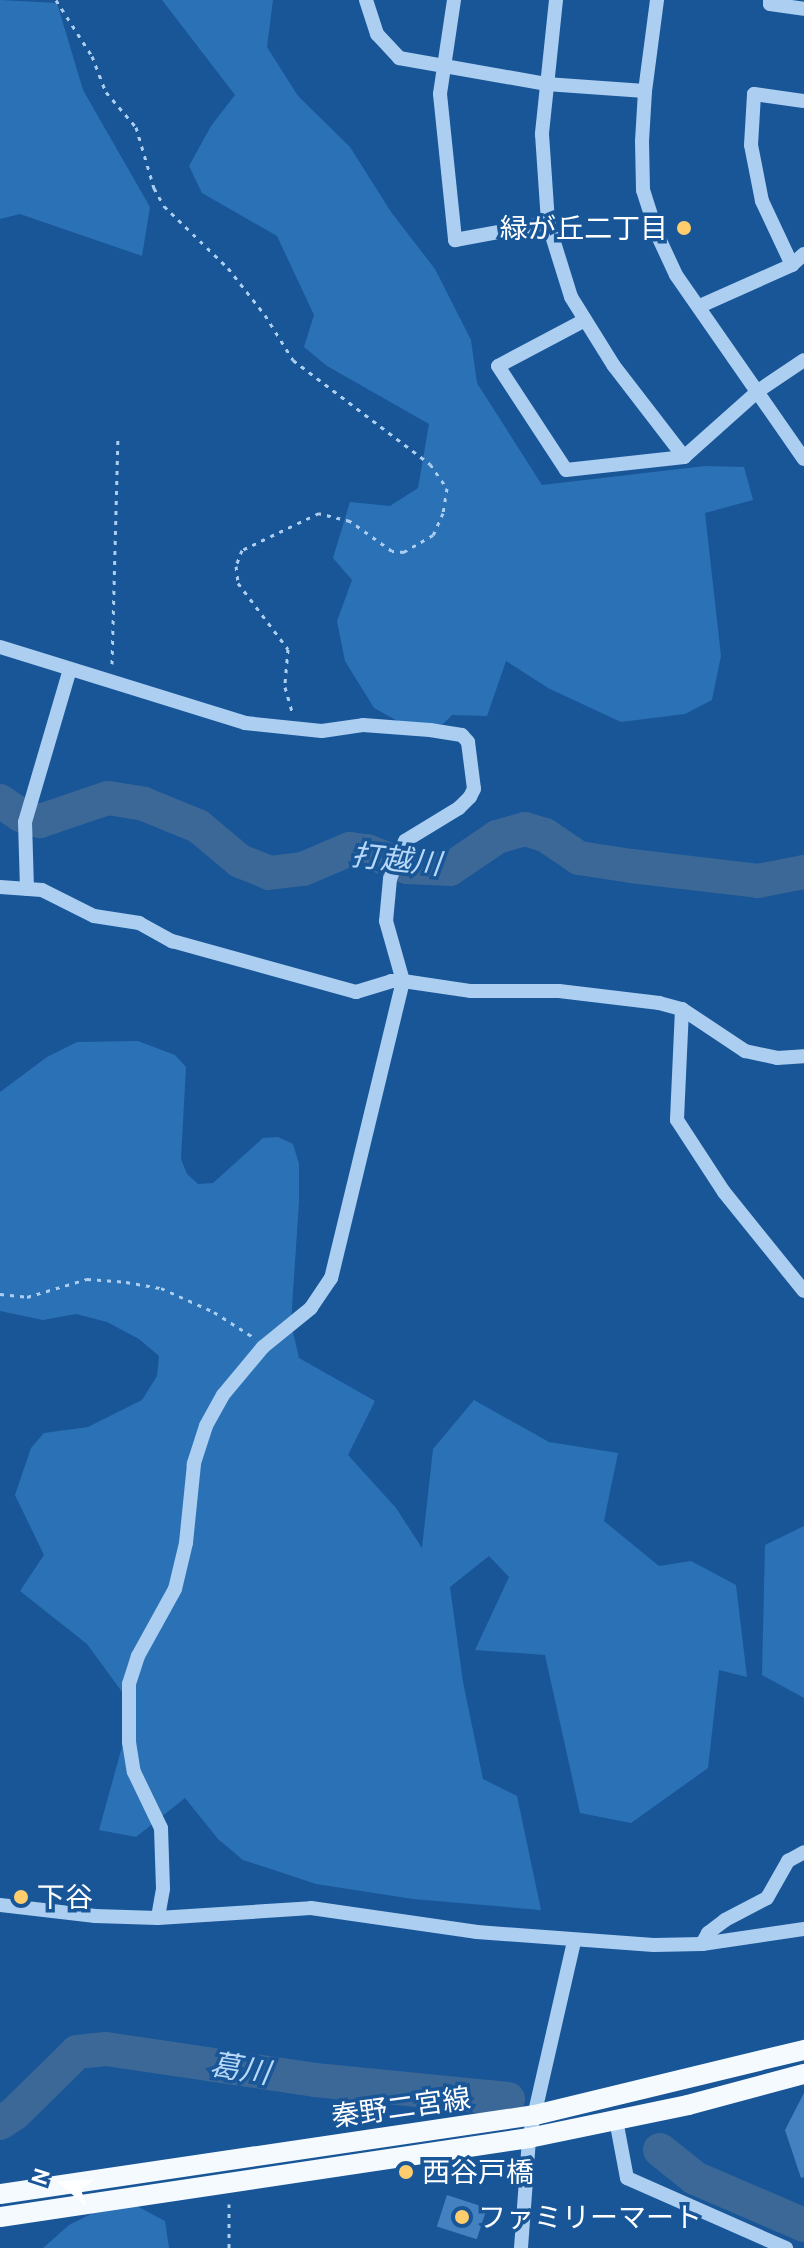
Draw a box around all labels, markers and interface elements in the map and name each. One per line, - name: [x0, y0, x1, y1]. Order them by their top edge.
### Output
- place label: 緑が丘二丁目: [500, 211, 668, 245]
- marker: 緑が丘二丁目: [675, 219, 693, 237]
- water label: 打越川: [349, 837, 443, 883]
- place label: 下谷: [37, 1880, 93, 1914]
- marker: 下谷: [12, 1888, 30, 1906]
- water label: 葛川: [208, 2047, 272, 2091]
- street label: 秦野二宮線: [329, 2081, 473, 2133]
- north arrow: [24, 2144, 104, 2224]
- place label: 西谷戸橋: [422, 2155, 534, 2189]
- marker: 西谷戸橋: [397, 2163, 415, 2181]
- text: N: [25, 2165, 56, 2188]
- place label: ファミリーマート: [478, 2200, 702, 2234]
- marker: ファミリーマート: [453, 2208, 471, 2226]

